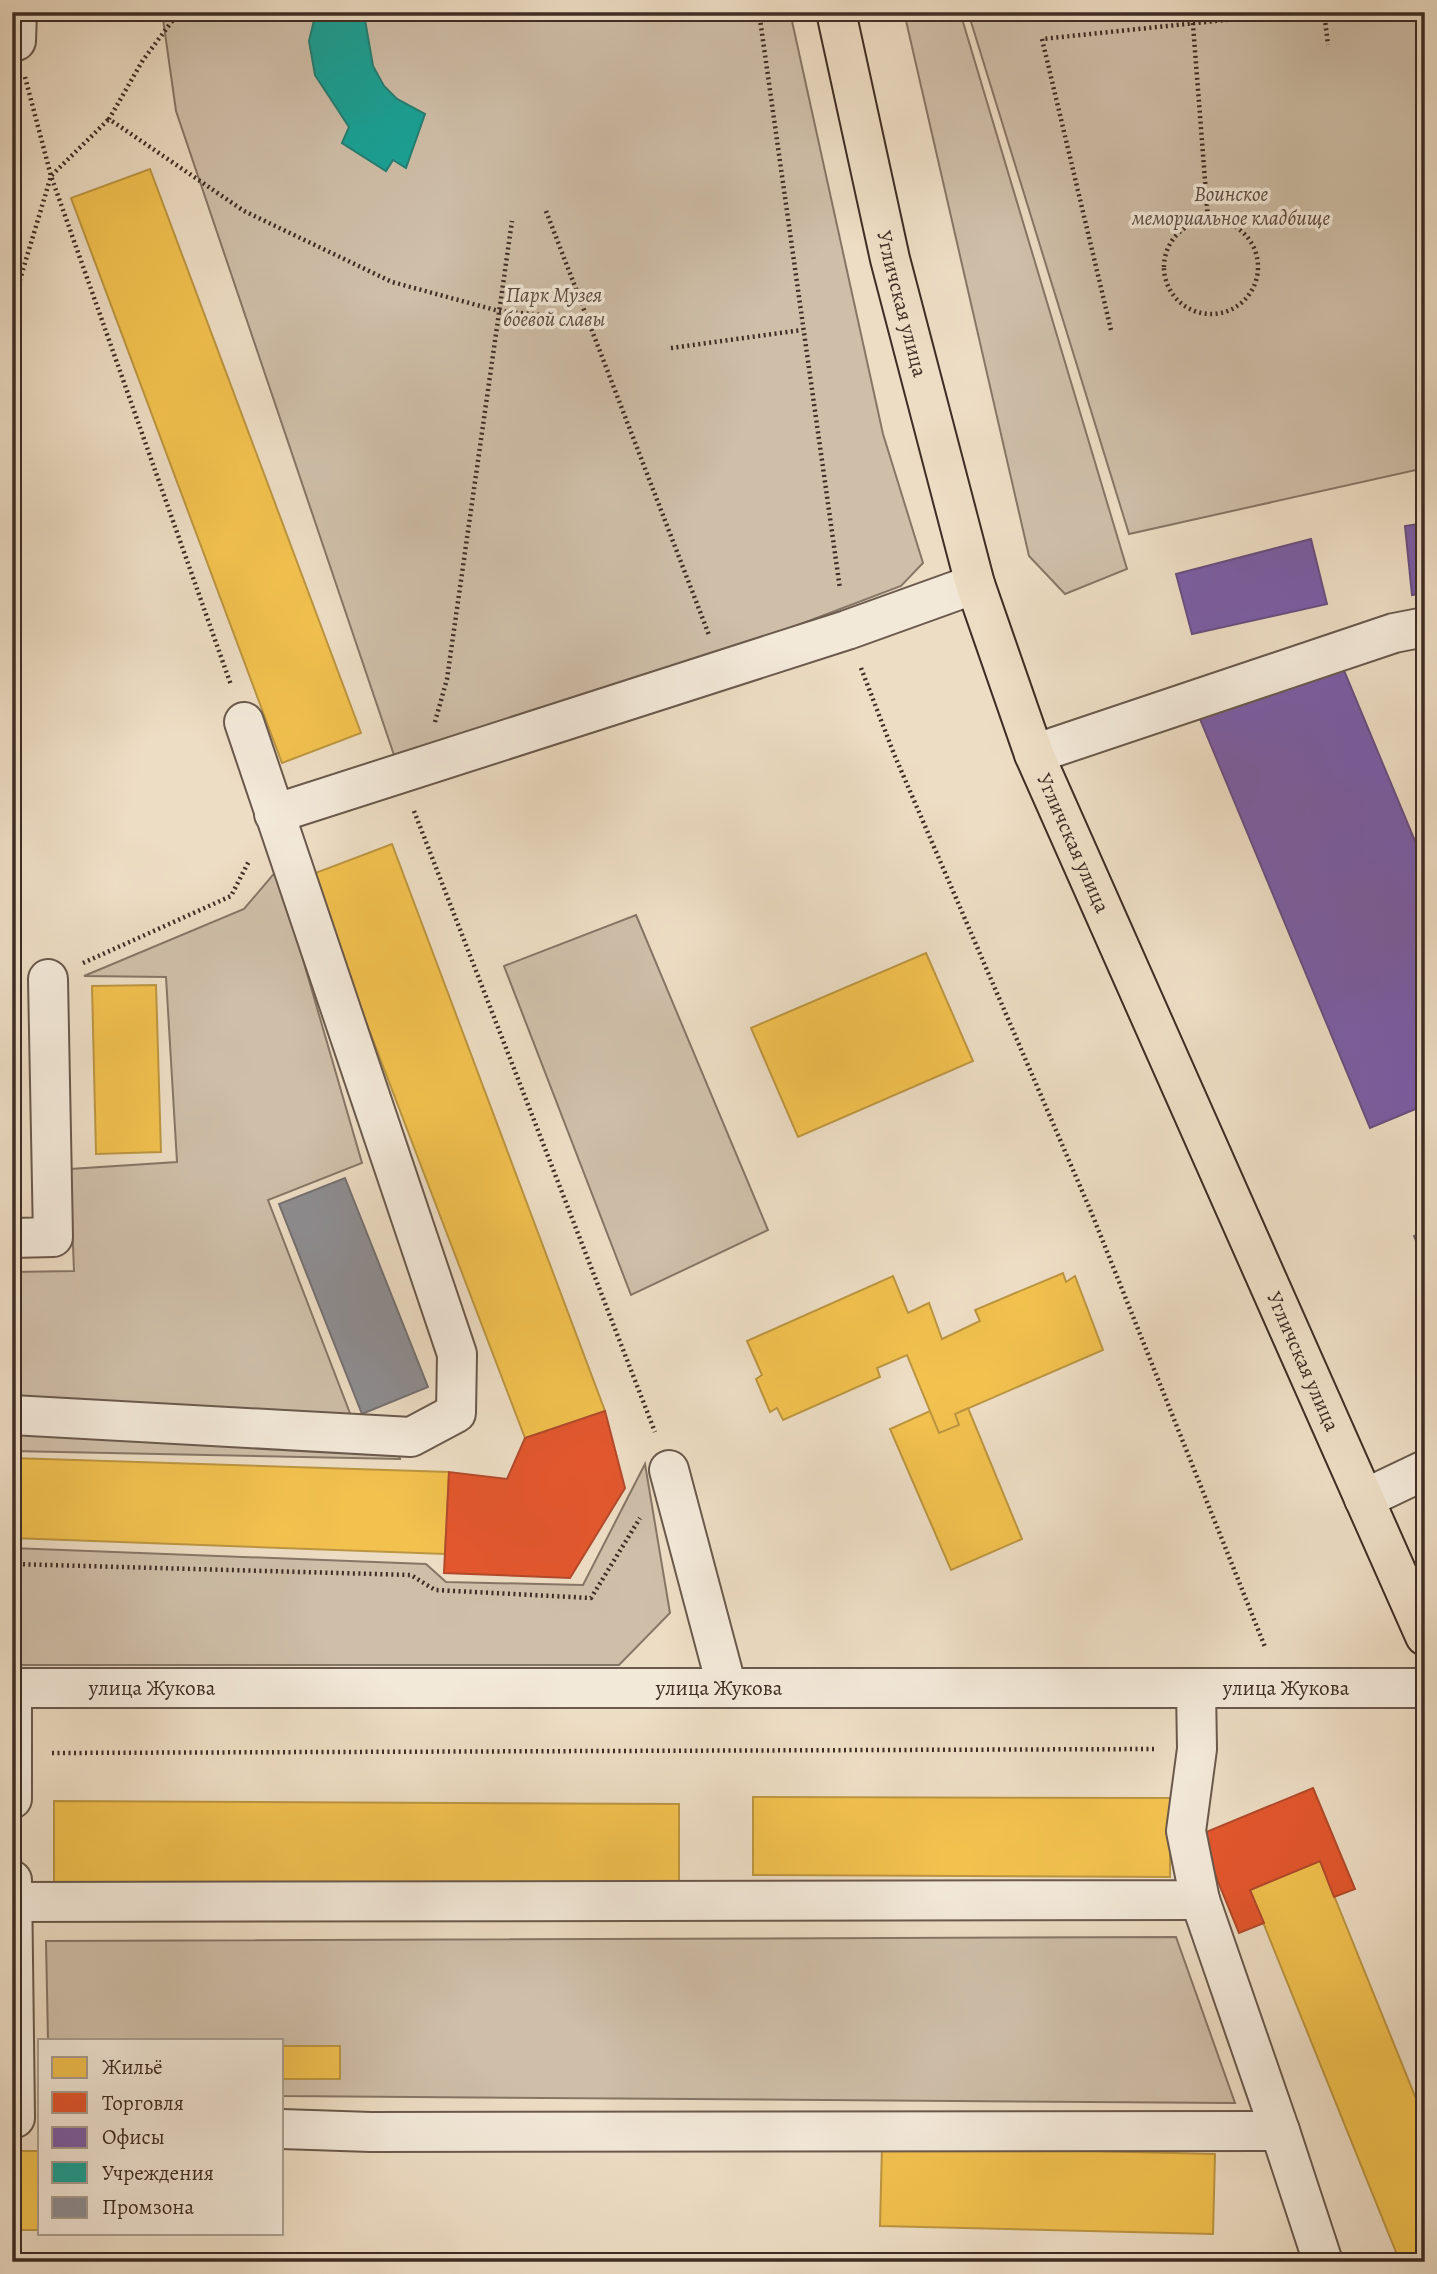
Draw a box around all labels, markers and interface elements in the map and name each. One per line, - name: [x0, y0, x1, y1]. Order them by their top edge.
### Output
- park label: Воинское мемориальное кладбище: [1131, 180, 1330, 232]
- street label: Угличская улица: [870, 228, 934, 380]
- park label: Парк Музея боевой славы: [503, 281, 605, 333]
- street label: Угличская улица: [1030, 769, 1117, 918]
- street label: Угличская улица: [1260, 1287, 1347, 1436]
- street label: улица Жукова: [88, 1674, 216, 1702]
- street label: улица Жукова: [655, 1674, 783, 1702]
- street label: улица Жукова: [1222, 1674, 1350, 1702]
- legend: [38, 2039, 284, 2236]
- text: Жильё: [102, 2053, 163, 2081]
- text: Торговля: [102, 2089, 184, 2117]
- text: Офисы: [102, 2123, 165, 2151]
- text: Учреждения: [102, 2159, 214, 2187]
- text: Промзона: [102, 2193, 195, 2221]

